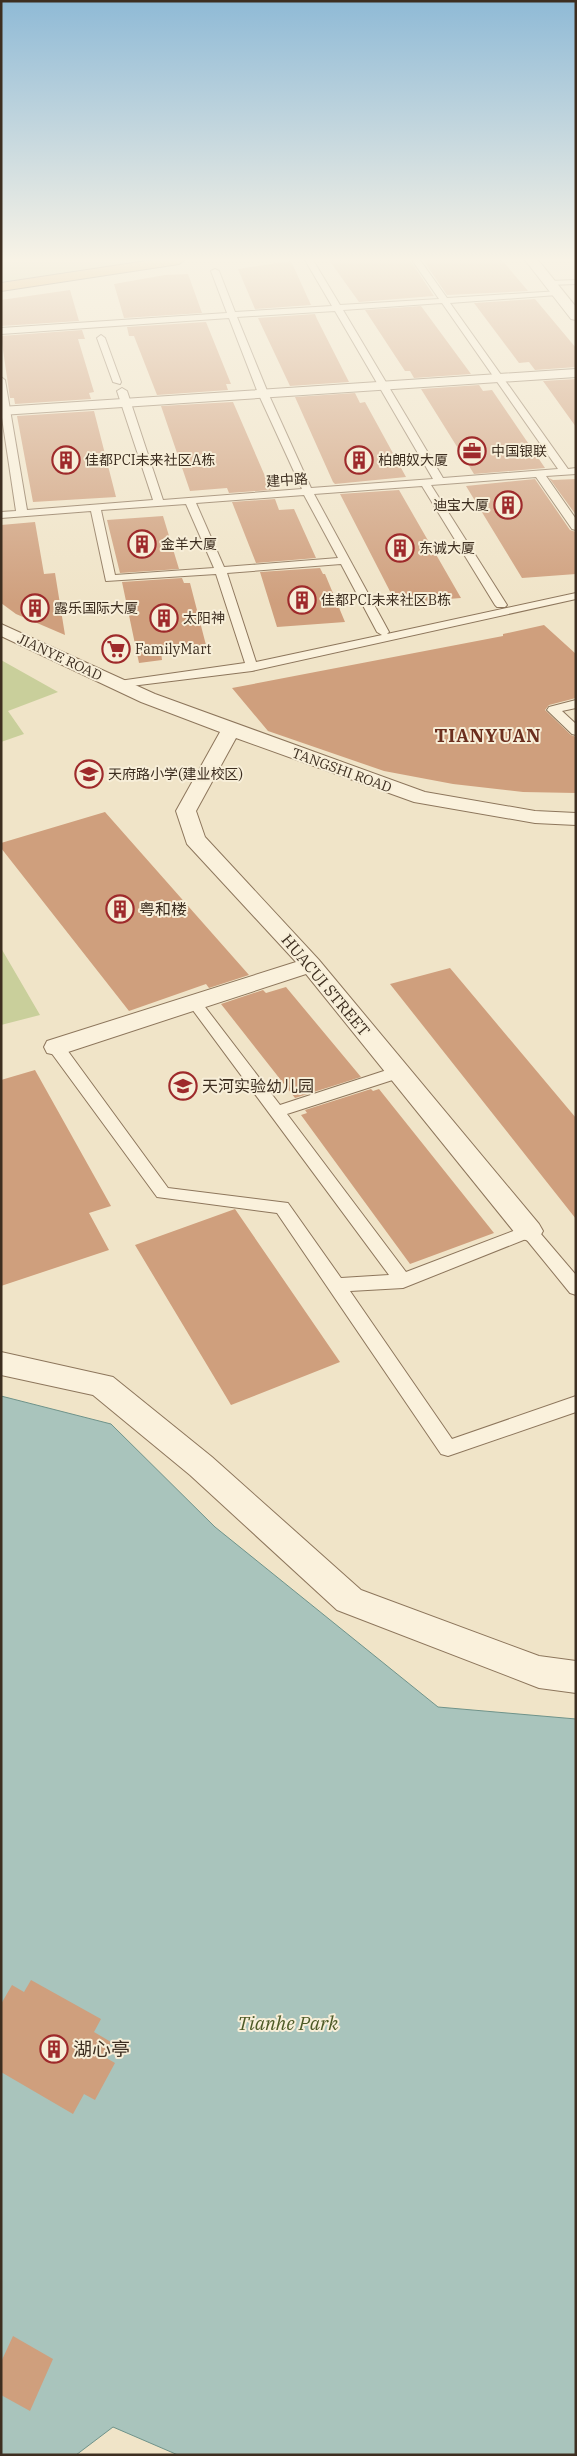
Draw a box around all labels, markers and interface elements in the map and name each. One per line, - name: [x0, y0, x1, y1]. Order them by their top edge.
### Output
- office icon: 中国银联: [457, 436, 487, 466]
- place label: 中国银联: [491, 442, 547, 460]
- building icon: 佳都PCI未来社区A栋: [51, 445, 81, 475]
- building icon: 柏朗奴大厦: [344, 445, 374, 475]
- place label: 佳都PCI未来社区A栋: [85, 451, 215, 469]
- place label: 柏朗奴大厦: [378, 451, 448, 469]
- street label: 建中路: [265, 470, 309, 490]
- building icon: 迪宝大厦: [493, 490, 523, 520]
- place label: 迪宝大厦: [433, 496, 489, 514]
- building icon: 金羊大厦: [127, 529, 157, 559]
- building icon: 东诚大厦: [385, 533, 415, 563]
- place label: 金羊大厦: [161, 535, 217, 553]
- place label: 东诚大厦: [419, 539, 475, 557]
- building icon: 佳都PCI未来社区B栋: [287, 585, 317, 615]
- place label: 佳都PCI未来社区B栋: [321, 591, 451, 609]
- building icon: 露乐国际大厦: [20, 593, 50, 623]
- place label: 露乐国际大厦: [54, 599, 138, 617]
- building icon: 太阳神: [149, 603, 179, 633]
- place label: 太阳神: [183, 609, 225, 627]
- street label: JIANYE ROAD: [15, 630, 105, 684]
- supermarket icon: FamilyMart: [101, 634, 131, 664]
- place label: FamilyMart: [135, 640, 211, 658]
- district label: TIANYUAN: [434, 724, 542, 747]
- street label: TANGSHI ROAD: [290, 744, 394, 796]
- school or university icon: 天府路小学(建业校区): [74, 759, 104, 789]
- place label: 天府路小学(建业校区): [108, 765, 243, 783]
- building icon: 粤和楼: [105, 894, 135, 924]
- place label: 粤和楼: [139, 899, 187, 919]
- street label: HUACUI STREET: [277, 930, 375, 1040]
- school or university icon: 天河实验幼儿园: [168, 1071, 198, 1101]
- place label: 天河实验幼儿园: [202, 1076, 314, 1096]
- park label: Tianhe Park: [238, 2011, 339, 2035]
- building icon: 湖心亭: [39, 2034, 69, 2064]
- place label: 湖心亭: [73, 2037, 130, 2061]

